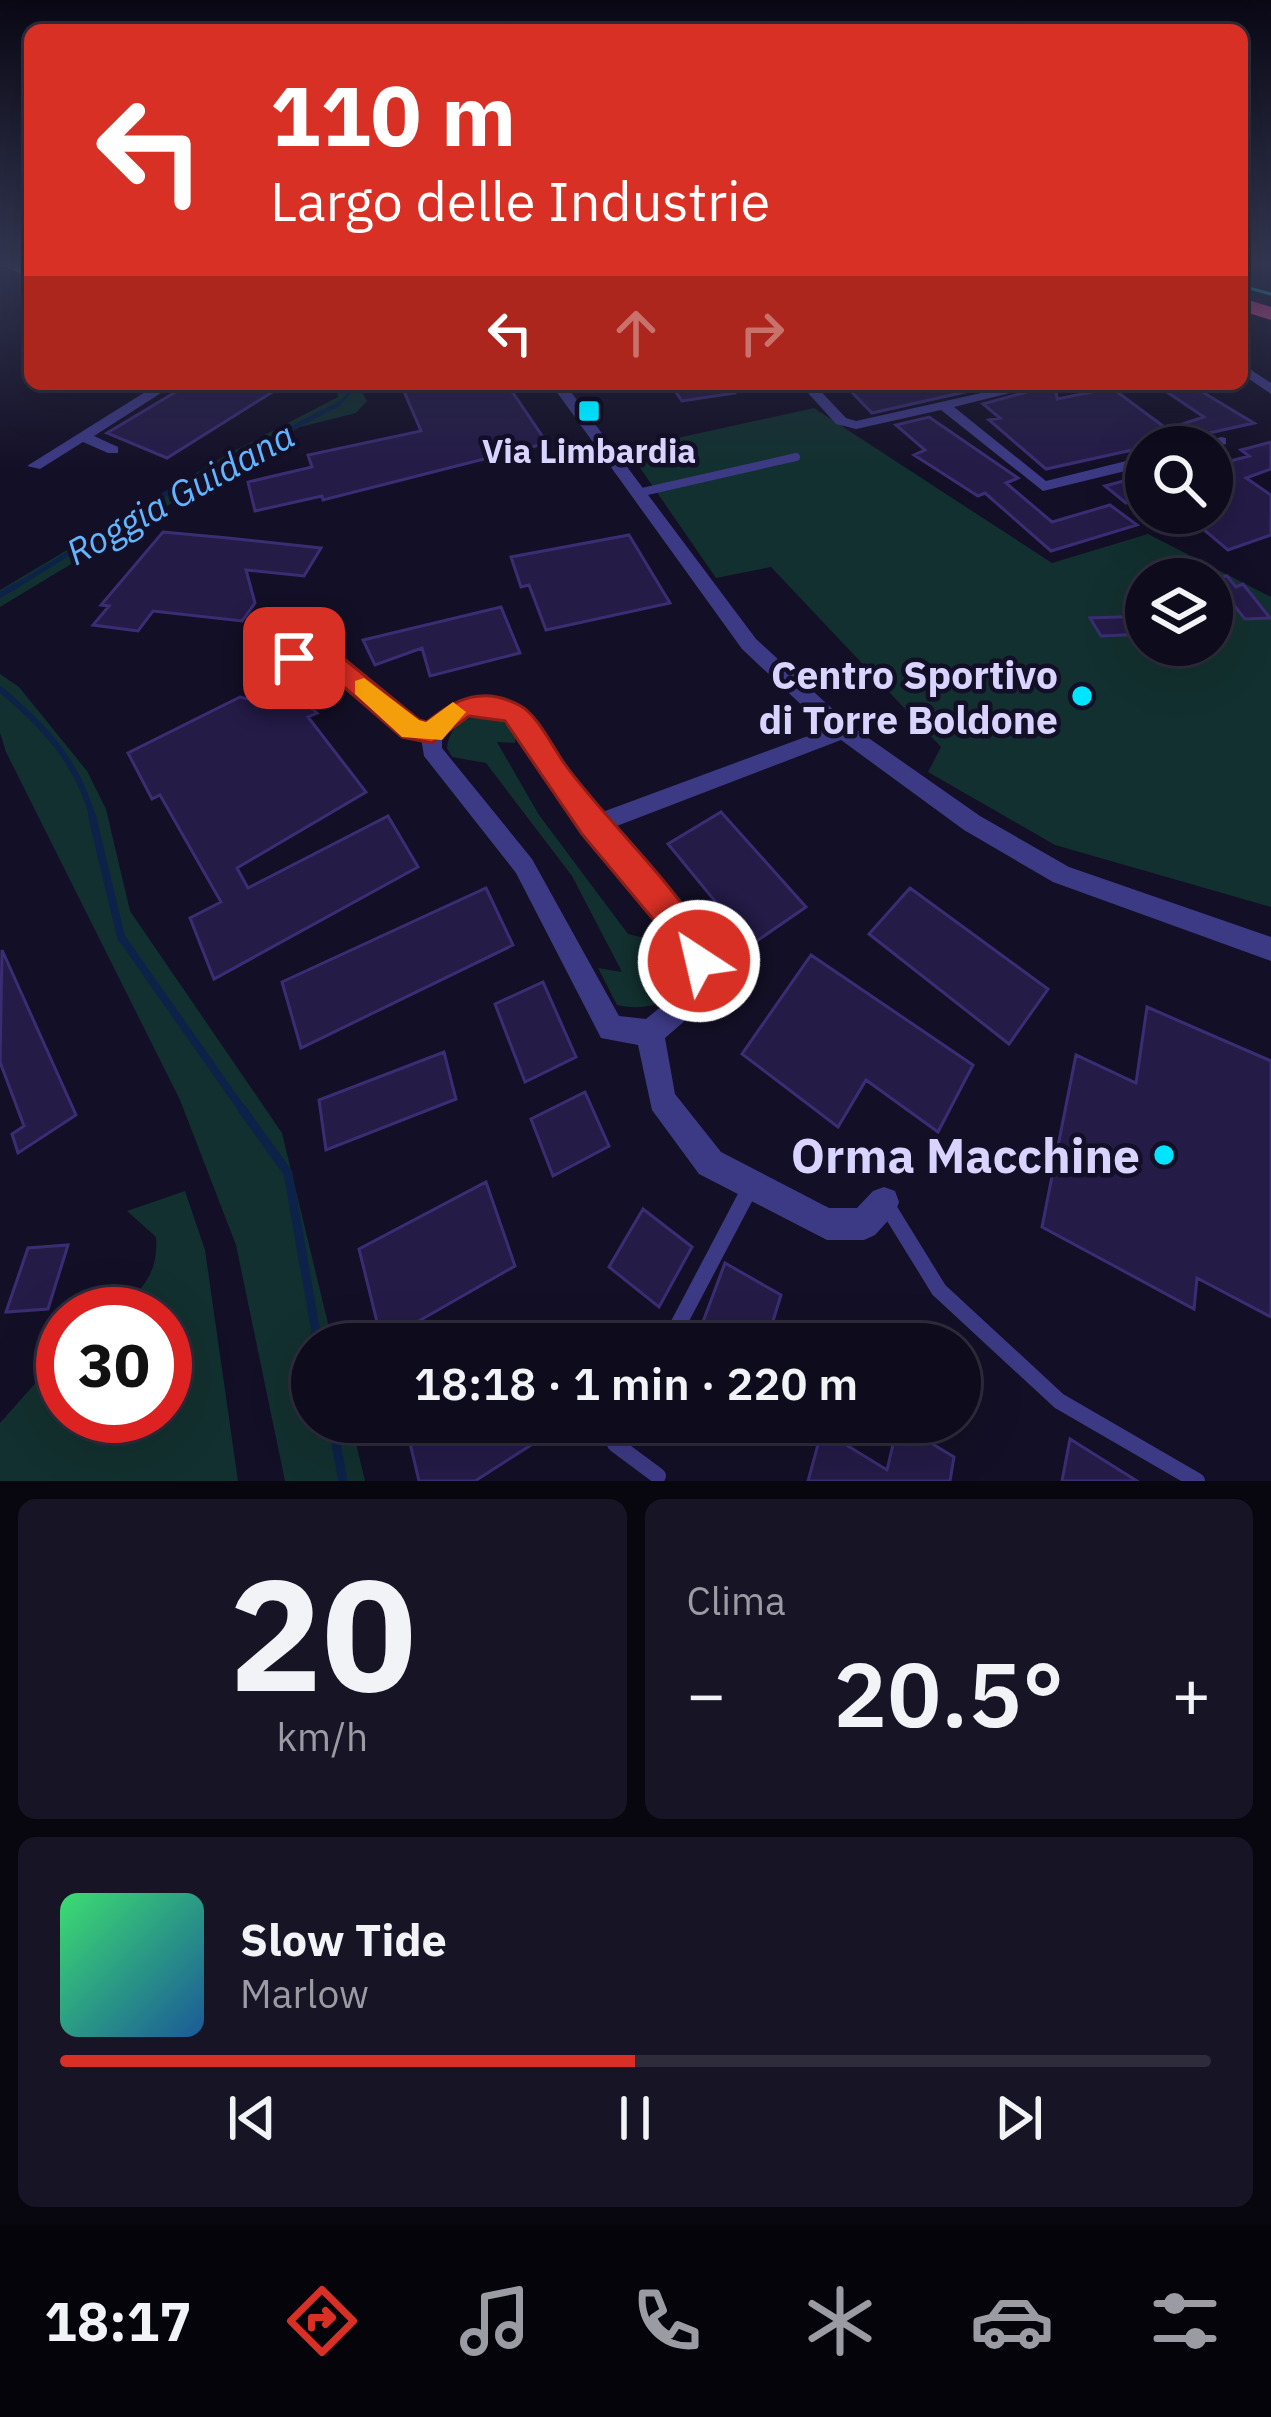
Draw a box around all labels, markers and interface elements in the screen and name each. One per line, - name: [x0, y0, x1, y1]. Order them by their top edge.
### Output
- text: 110 m: [270, 60, 516, 169]
- icon: left: [72, 72, 228, 228]
- text: Largo delle Industrie: [270, 166, 770, 236]
- icon: left: [477, 300, 543, 366]
- icon: ahead: [603, 300, 669, 366]
- icon: right: [729, 300, 795, 366]
- marker: Via Limbardia: [576, 398, 602, 424]
- water label: Roggia Guidana: [58, 411, 302, 575]
- map controls: [1125, 426, 1233, 666]
- button: search: [1125, 426, 1233, 534]
- place label: Via Limbardia: [482, 429, 696, 472]
- button: layers: [1125, 558, 1233, 666]
- pin: [243, 607, 345, 709]
- icon: arrive: [261, 625, 327, 691]
- place label: Centro Sportivo di Torre Boldone: [759, 649, 1058, 745]
- marker: Centro Sportivo di Torre Boldone: [1069, 683, 1095, 709]
- position arrow: [636, 898, 762, 1024]
- place label: Orma Macchine: [791, 1124, 1140, 1186]
- marker: Orma Macchine: [1151, 1142, 1177, 1168]
- speed limit sign: 30: [36, 1287, 192, 1443]
- text: 18:18 · 1 min · 220 m: [414, 1354, 858, 1412]
- text: 20: [229, 1531, 416, 1734]
- text: Clima: [687, 1575, 786, 1626]
- text: 20.5°: [833, 1635, 1064, 1752]
- text: −: [687, 1650, 726, 1736]
- text: +: [1171, 1650, 1211, 1736]
- text: km/h: [276, 1711, 368, 1762]
- text: Slow Tide: [240, 1910, 447, 1968]
- text: Marlow: [240, 1968, 369, 2019]
- icon: previous: [219, 2085, 285, 2151]
- icon: pause: [602, 2085, 668, 2151]
- icon: next: [986, 2085, 1052, 2151]
- icon: directions: [280, 2279, 364, 2363]
- icon: music: [453, 2279, 537, 2363]
- icon: phone: [625, 2279, 709, 2363]
- icon: climate: [798, 2279, 882, 2363]
- icon: car: [970, 2279, 1054, 2363]
- icon: filters: [1143, 2279, 1227, 2363]
- text: 18:17: [44, 2286, 192, 2356]

